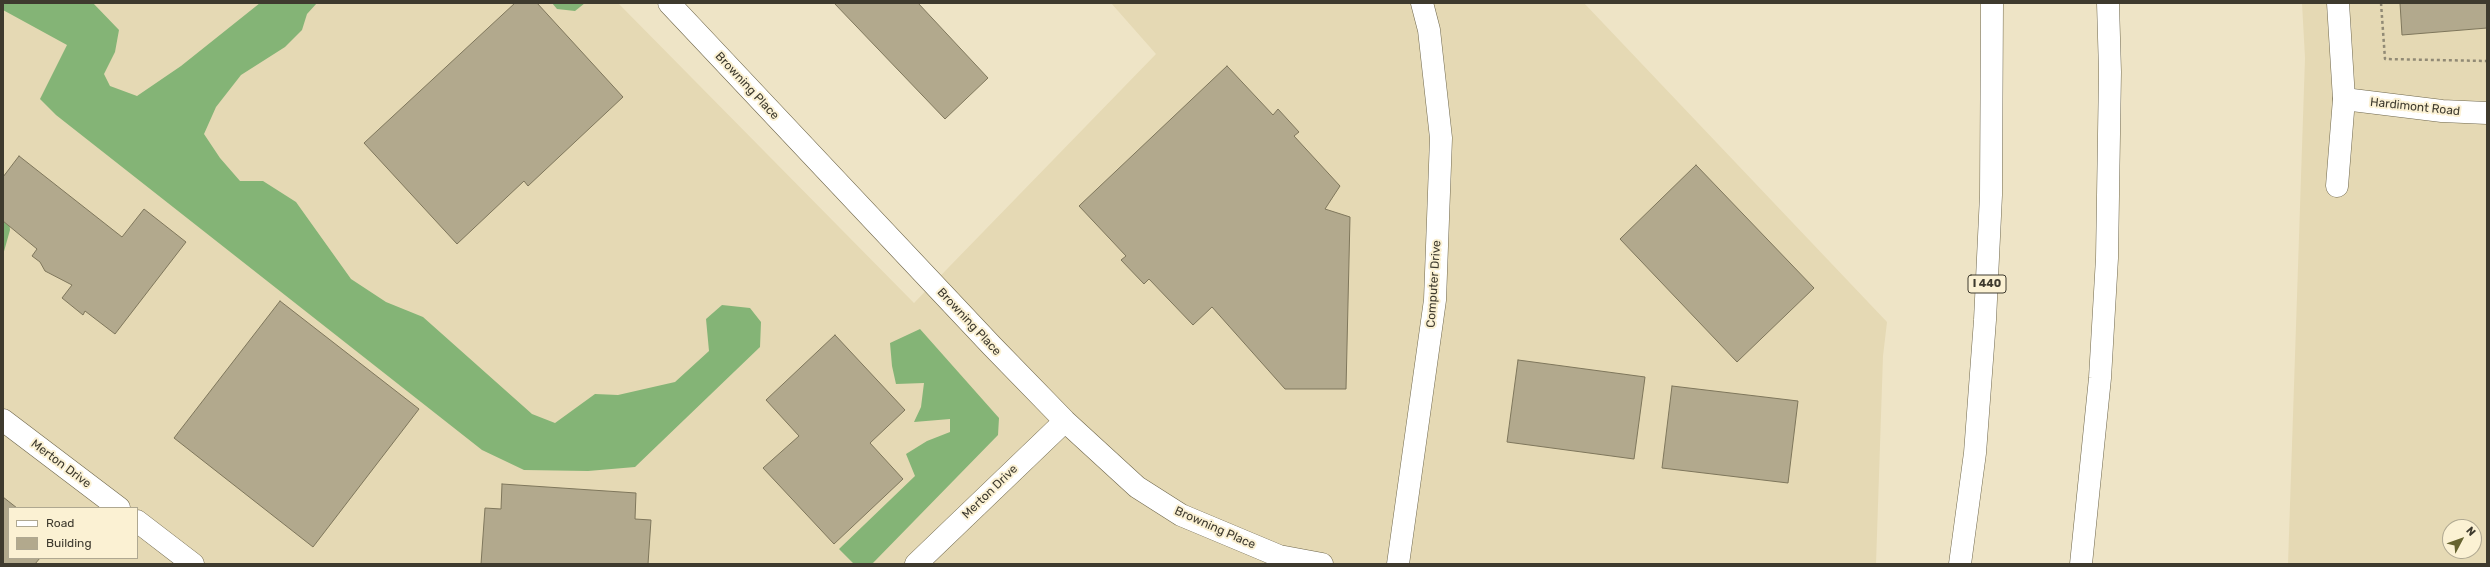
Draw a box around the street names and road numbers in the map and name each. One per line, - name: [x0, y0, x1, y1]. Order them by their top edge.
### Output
- street label: Browning Place: [712, 49, 782, 123]
- street label: Hardimont Road: [2369, 95, 2461, 119]
- street label: Computer Drive: [1424, 240, 1444, 328]
- road number: I 440: [1968, 275, 2006, 293]
- street label: Browning Place: [934, 285, 1004, 359]
- street label: Merton Drive: [28, 437, 94, 491]
- street label: Merton Drive: [959, 462, 1021, 522]
- street label: Browning Place: [1172, 504, 1258, 552]

